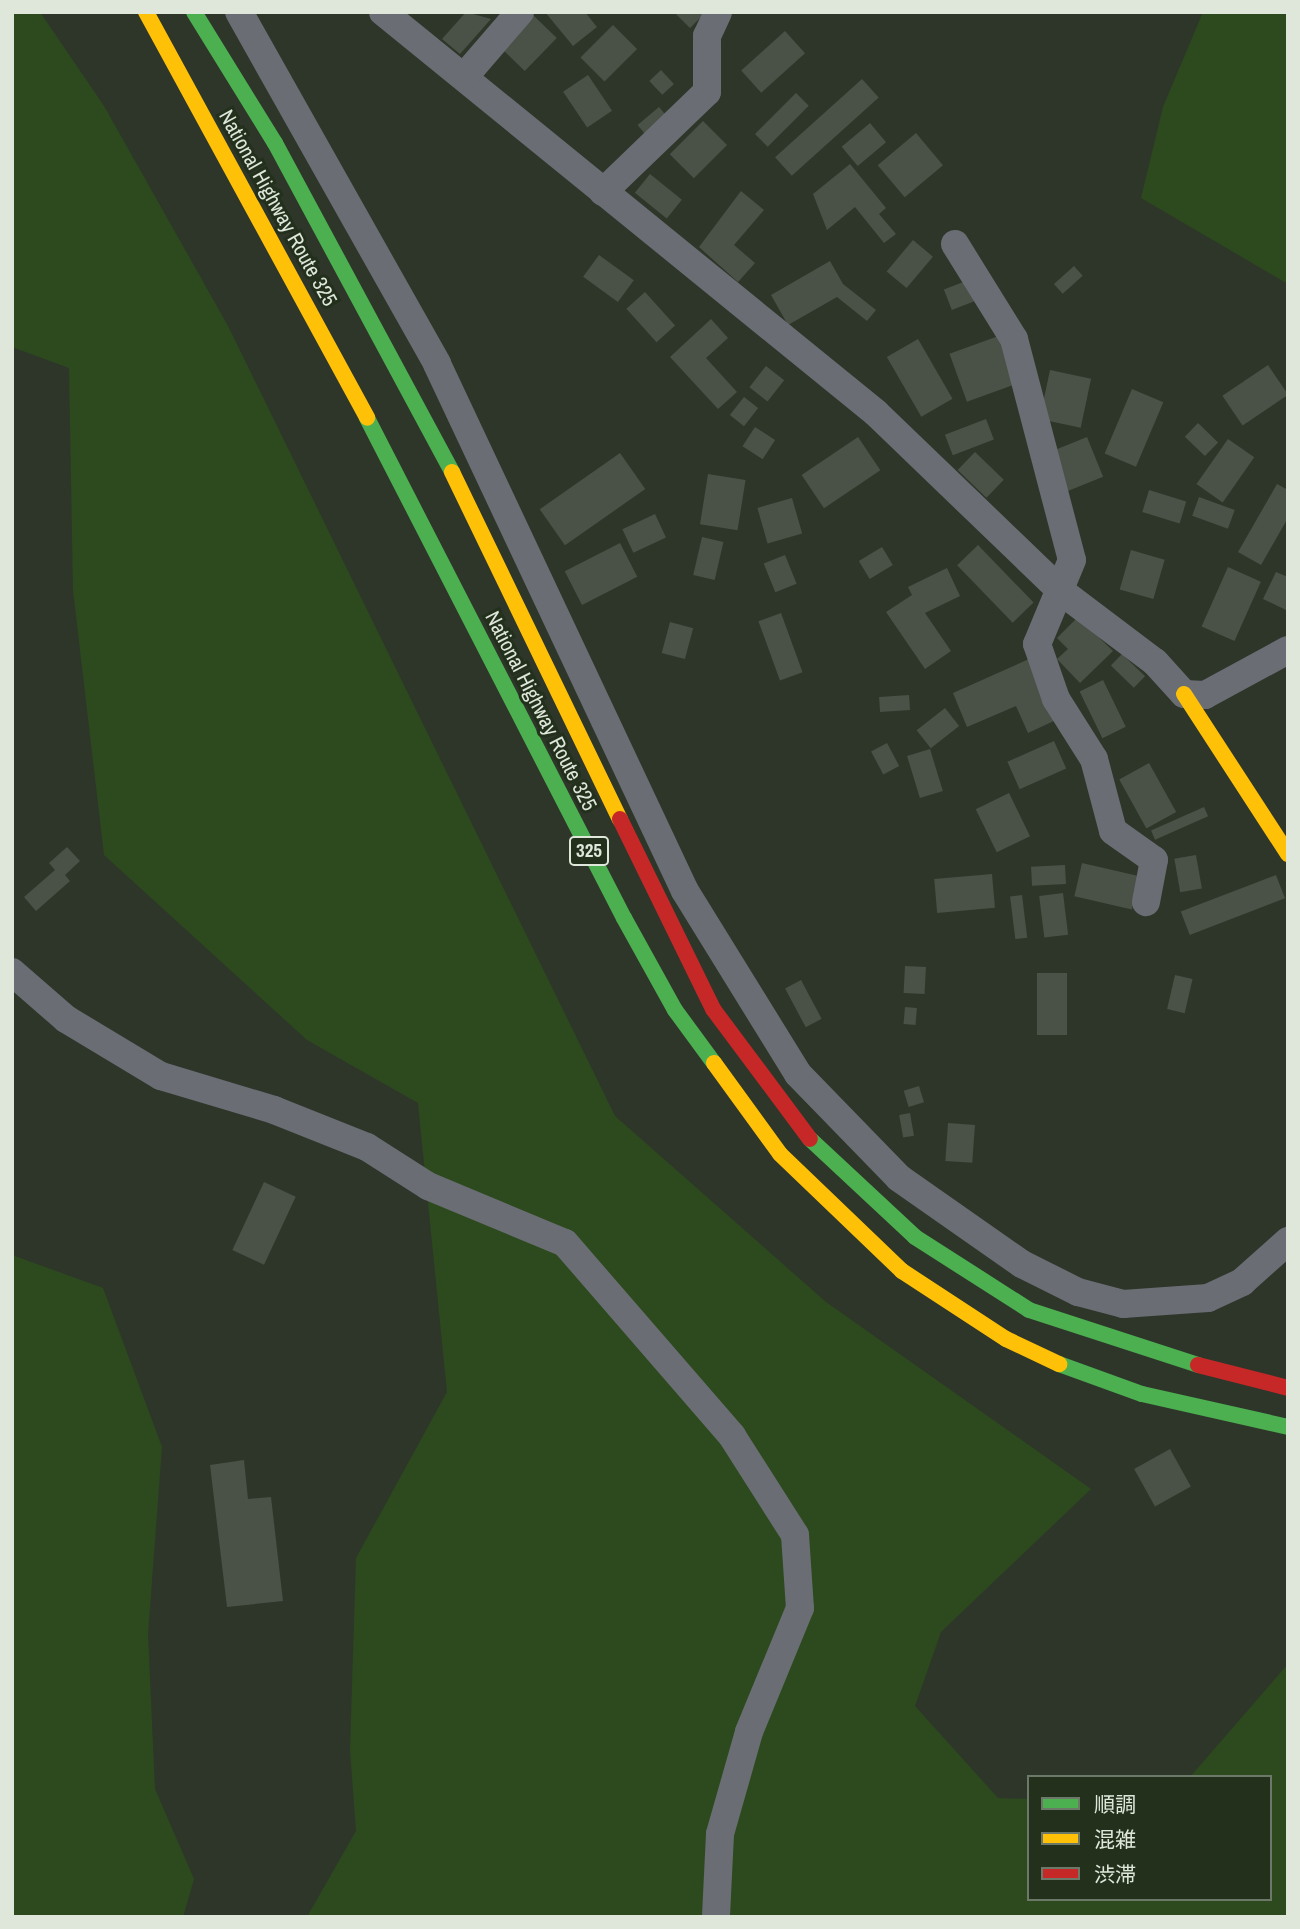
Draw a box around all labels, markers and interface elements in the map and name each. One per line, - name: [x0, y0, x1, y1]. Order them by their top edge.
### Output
- street label: National Highway Route 325: [214, 106, 342, 310]
- street label: National Highway Route 325: [480, 607, 602, 815]
- road number: 325: [568, 836, 610, 866]
- legend: [1027, 1775, 1272, 1901]
- text: 順調: [1094, 1790, 1136, 1819]
- text: 混雑: [1094, 1825, 1136, 1854]
- text: 渋滞: [1094, 1860, 1136, 1889]

